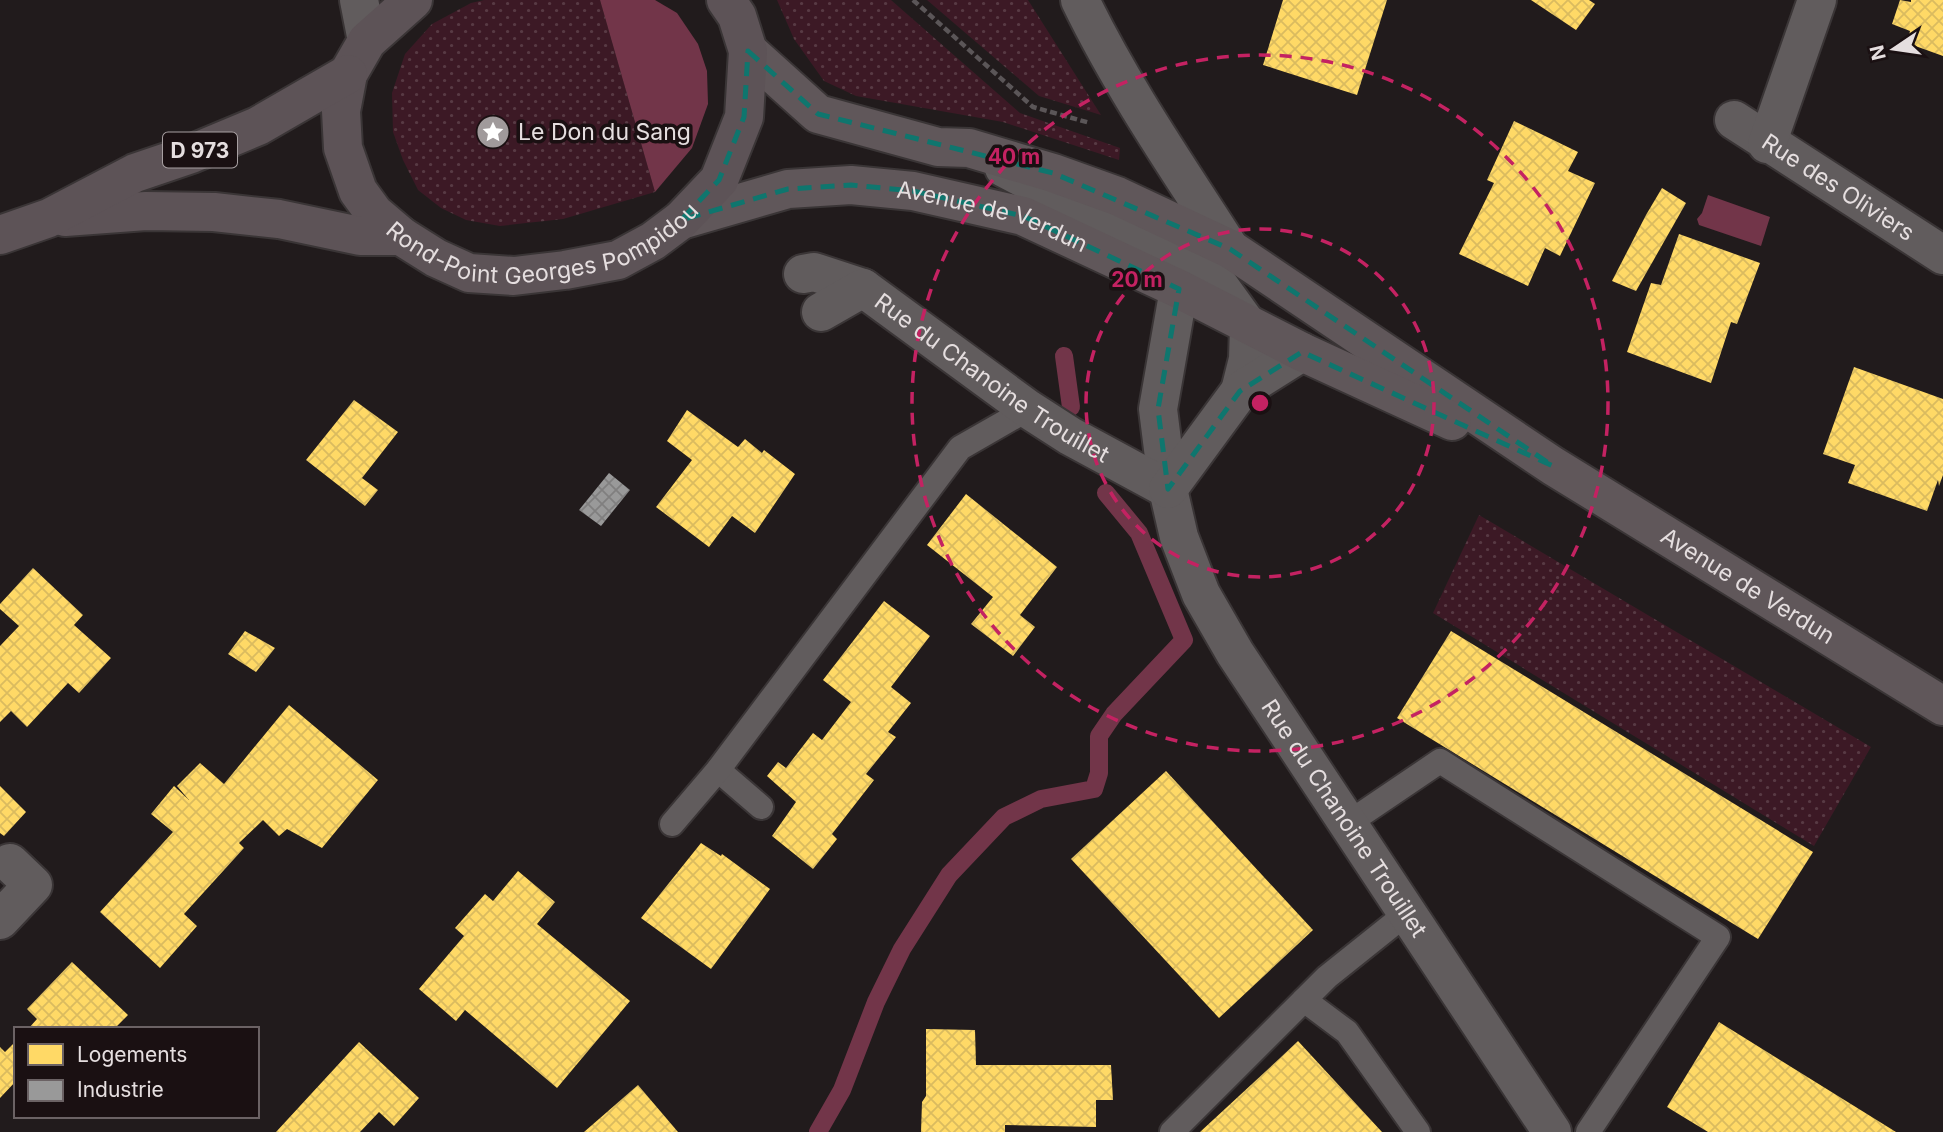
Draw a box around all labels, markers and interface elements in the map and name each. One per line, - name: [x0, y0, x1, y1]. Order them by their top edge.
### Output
- north arrow: [1859, 14, 1929, 84]
- text: N: [1865, 43, 1891, 62]
- place icon: Le Don du Sang: [474, 113, 512, 151]
- place label: Le Don du Sang: [518, 118, 691, 146]
- street label: Rue des Oliviers: [1757, 128, 1920, 247]
- road number: D 973: [163, 132, 237, 168]
- text: 40 m: [988, 144, 1040, 169]
- street label: Avenue de Verdun: [895, 175, 1092, 258]
- street label: Rond-Point Georges Pompidou: [373, 183, 711, 233]
- text: Rond-Point Georges Pompidou: [381, 197, 704, 290]
- text: 20 m: [1111, 267, 1163, 292]
- street label: Rue du Chanoine Trouillet: [869, 287, 1115, 469]
- centre of rings: [1248, 391, 1272, 415]
- street label: Avenue de Verdun: [1656, 522, 1840, 650]
- street label: Rue du Chanoine Trouillet: [1256, 694, 1433, 943]
- legend: [14, 1027, 259, 1118]
- text: Logements: [77, 1042, 187, 1067]
- text: Industrie: [77, 1077, 164, 1102]

